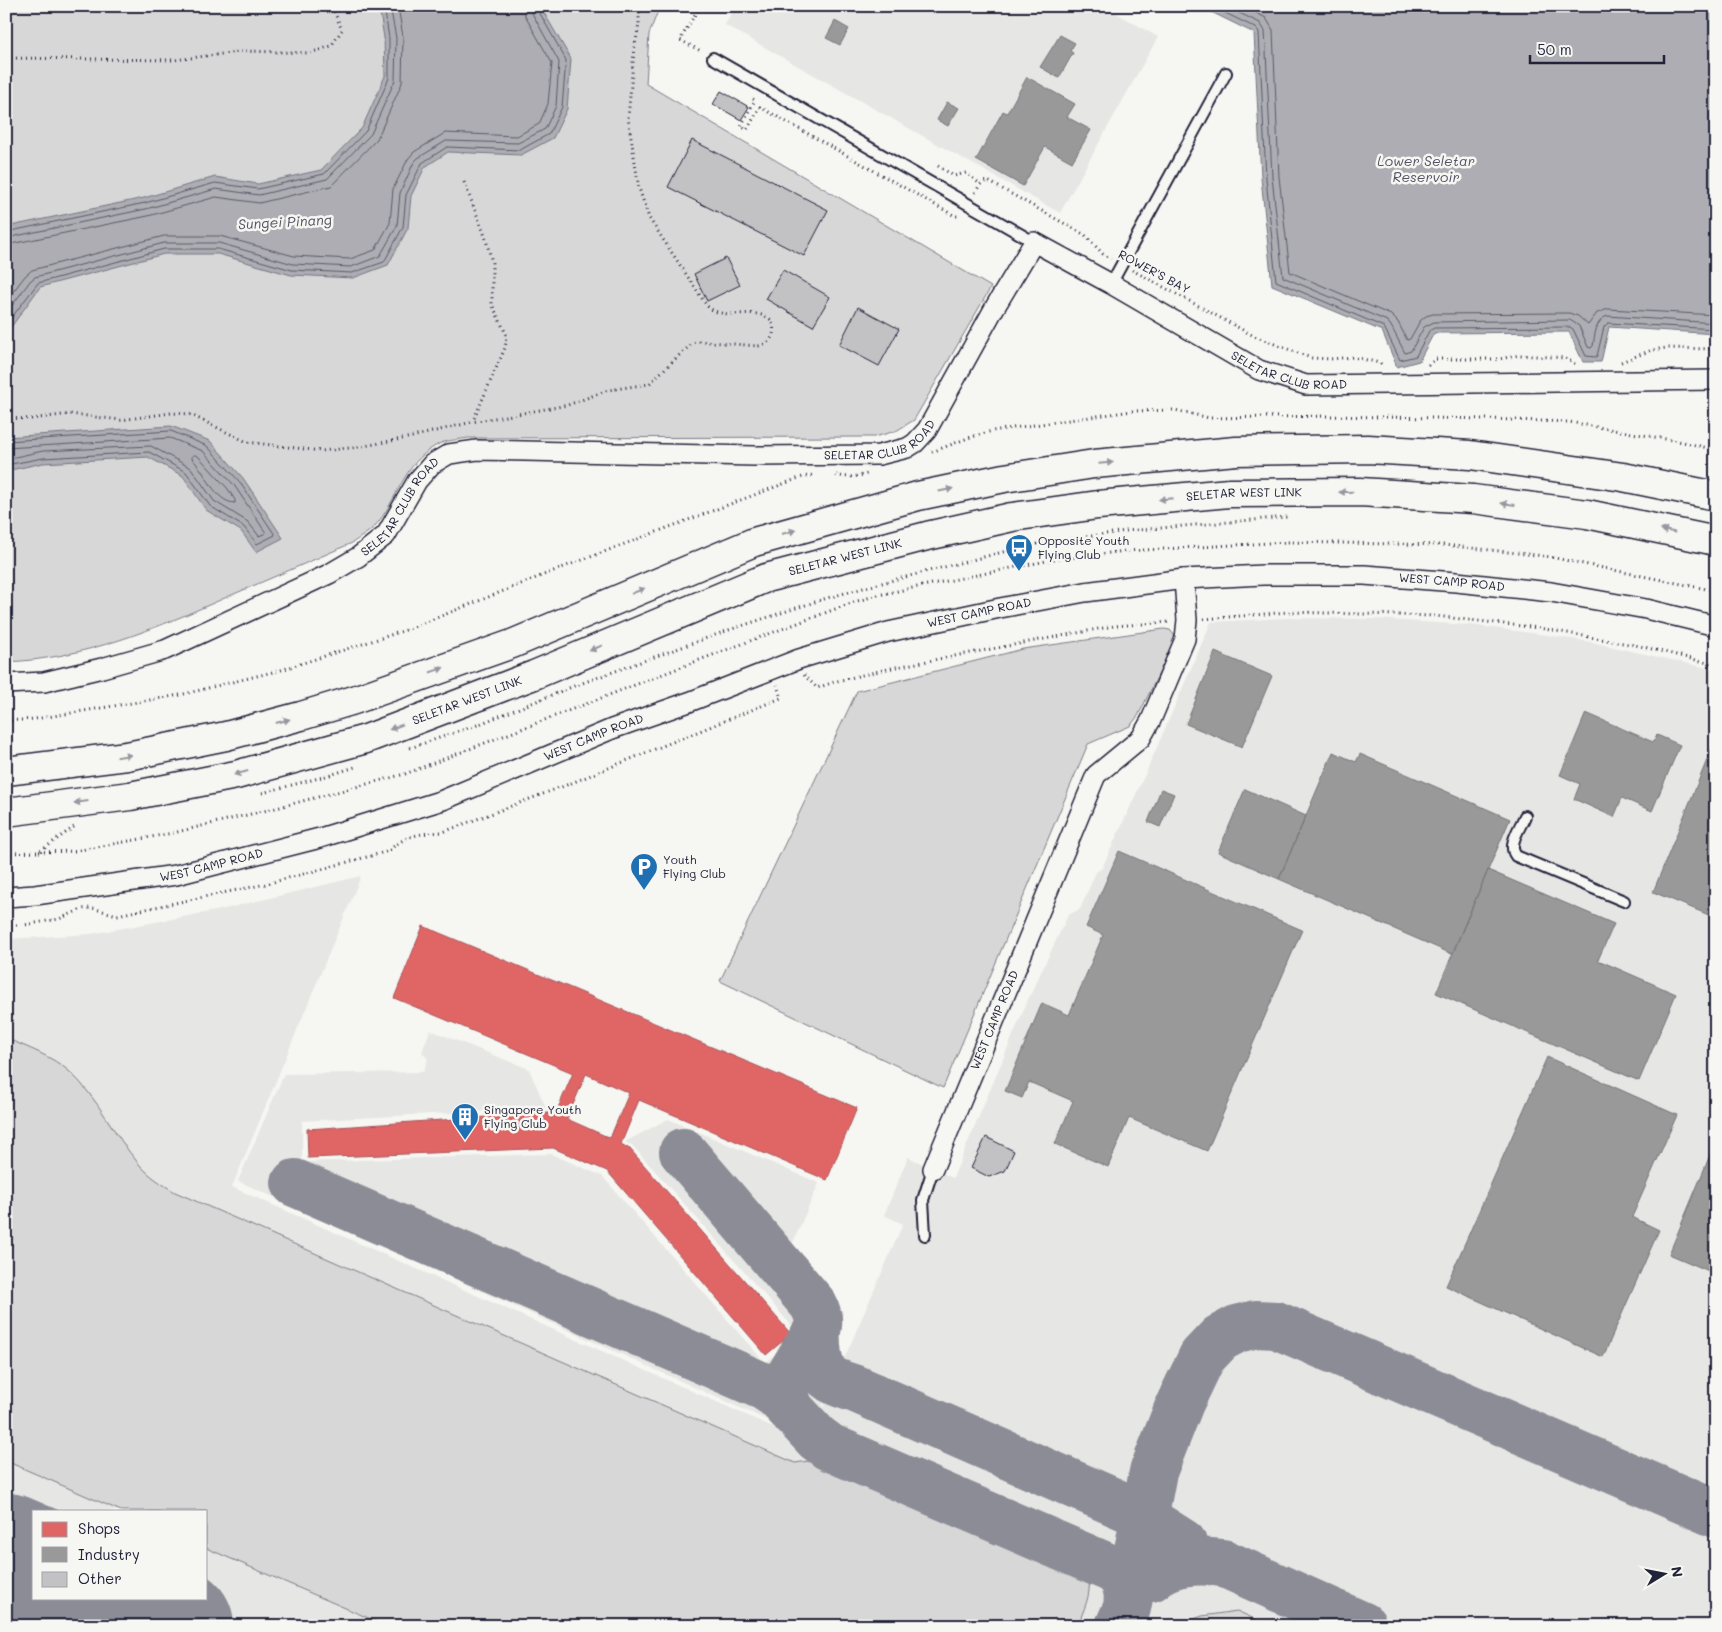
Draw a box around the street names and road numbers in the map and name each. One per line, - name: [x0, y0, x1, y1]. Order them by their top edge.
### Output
- street label: ROWER'S BAY: [1116, 245, 1193, 297]
- street label: SELETAR CLUB ROAD: [1229, 347, 1347, 393]
- street label: SELETAR CLUB ROAD: [824, 416, 938, 462]
- street label: SELETAR CLUB ROAD: [357, 453, 441, 559]
- street label: SELETAR WEST LINK: [1185, 483, 1303, 504]
- street label: SELETAR WEST LINK: [787, 534, 904, 579]
- street label: WEST CAMP ROAD: [1398, 569, 1506, 594]
- street label: WEST CAMP ROAD: [925, 593, 1032, 630]
- street label: SELETAR WEST LINK: [410, 671, 524, 728]
- street label: WEST CAMP ROAD: [541, 710, 645, 764]
- street label: WEST CAMP ROAD: [158, 844, 265, 884]
- street label: WEST CAMP ROAD: [966, 968, 1021, 1072]

